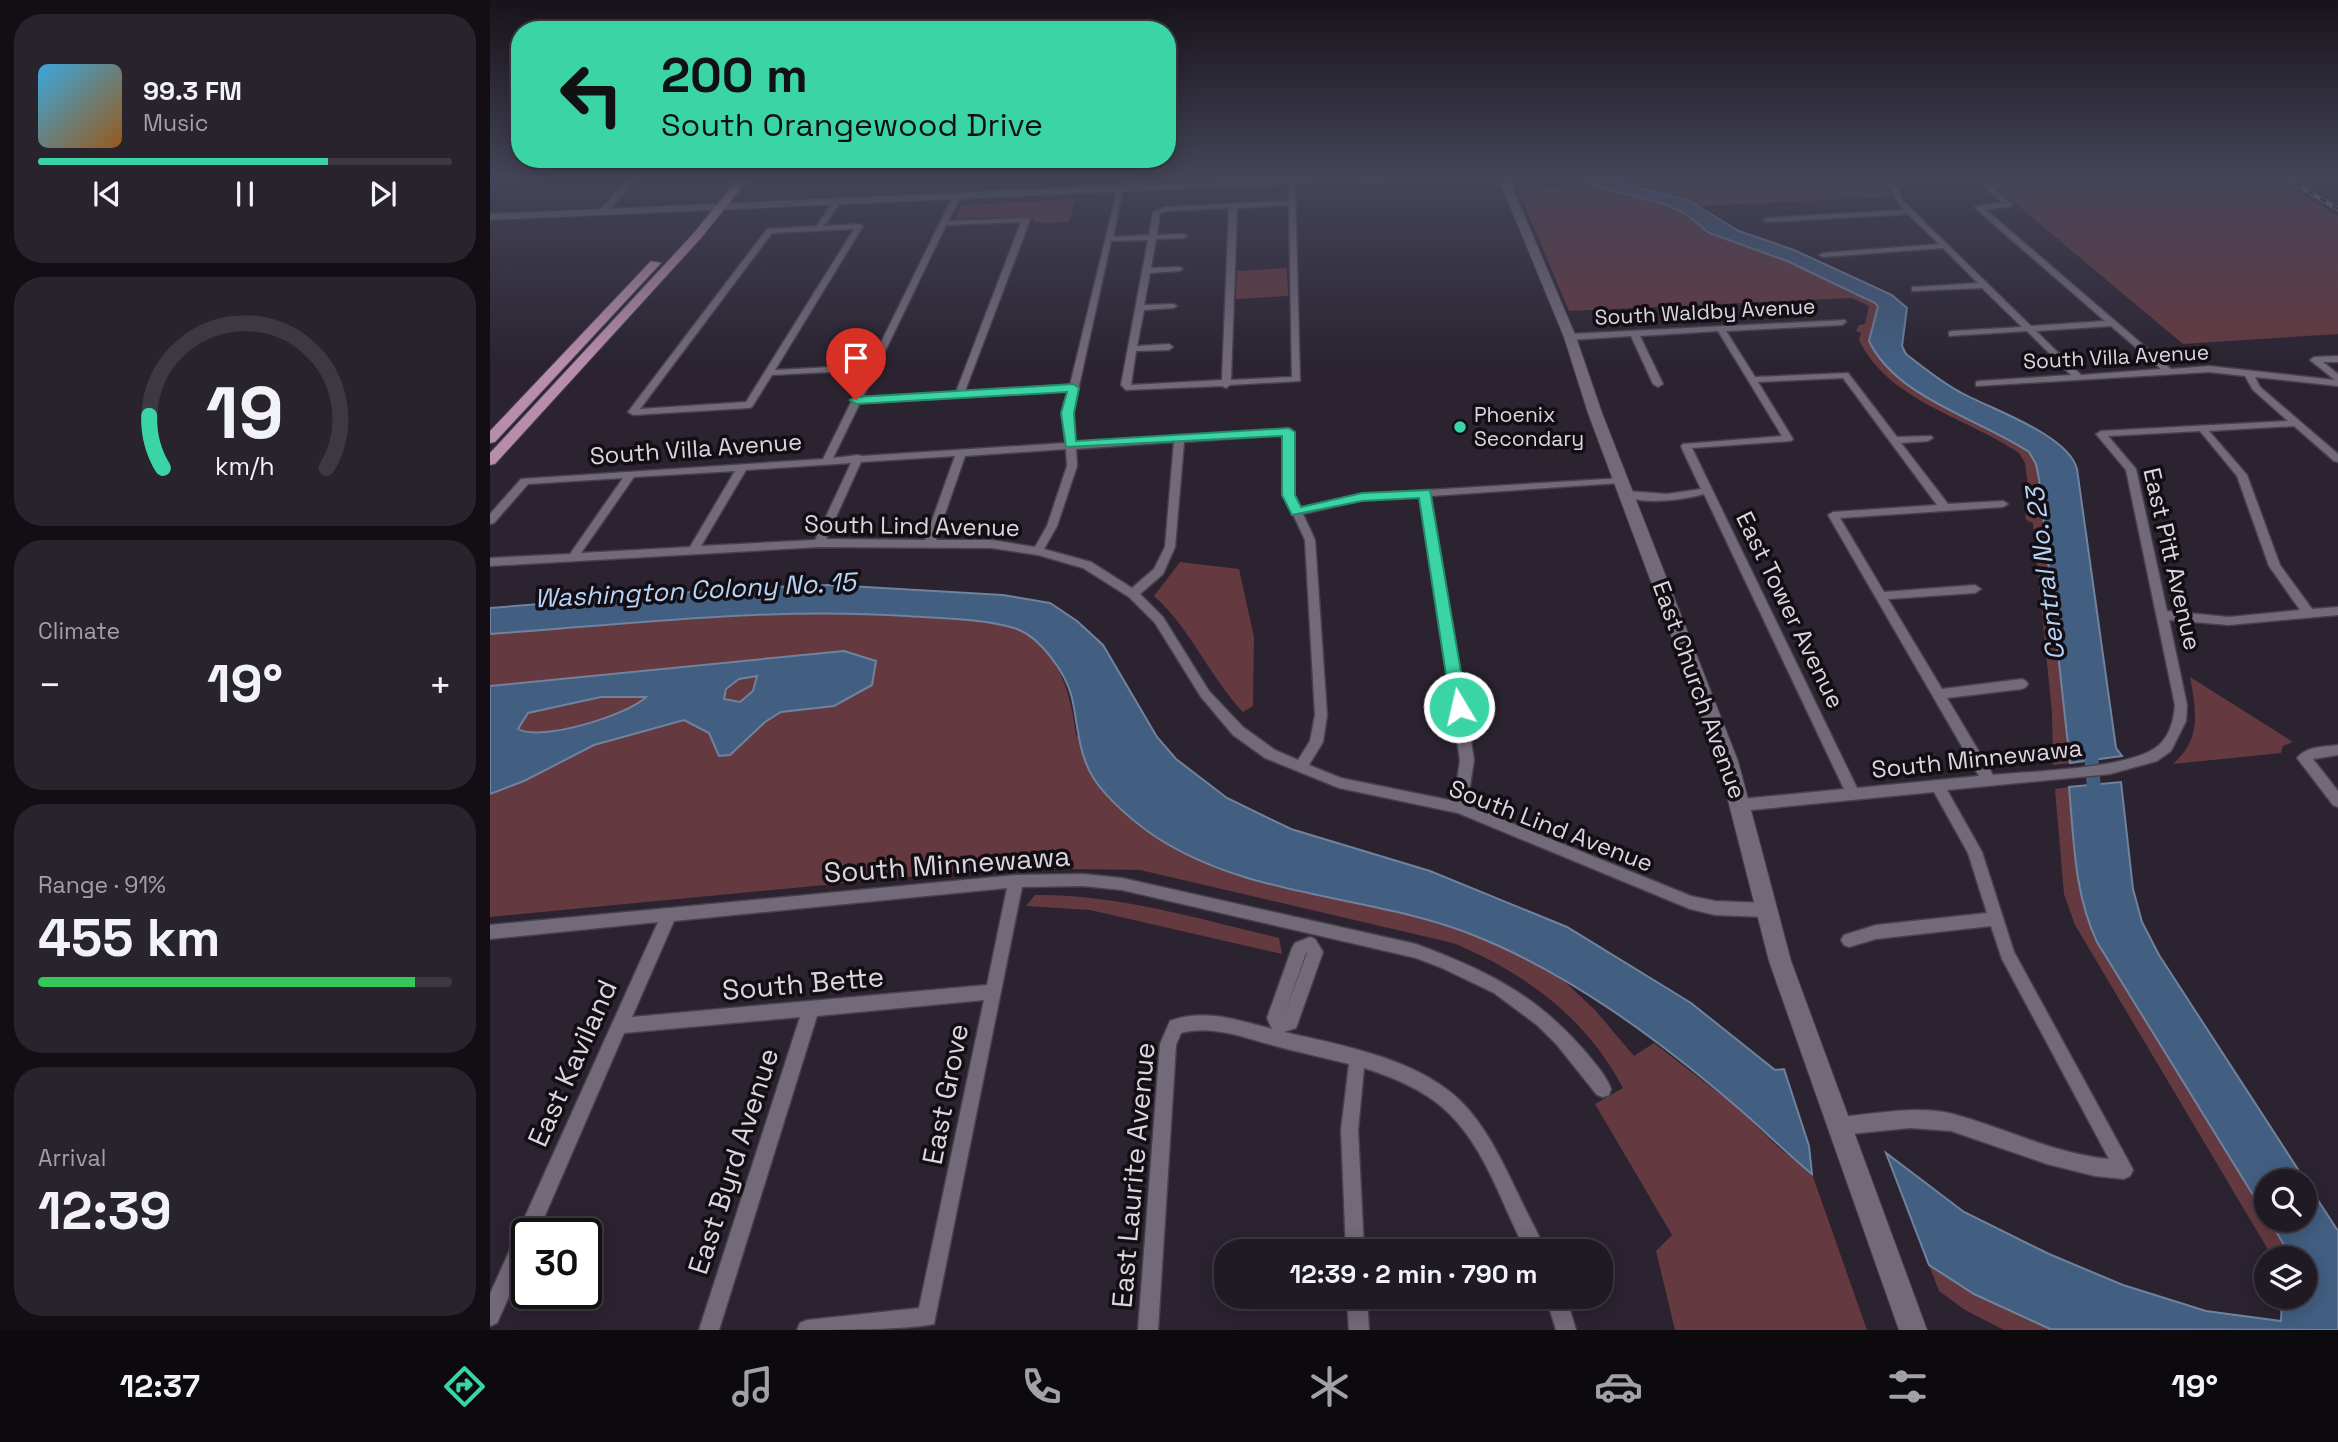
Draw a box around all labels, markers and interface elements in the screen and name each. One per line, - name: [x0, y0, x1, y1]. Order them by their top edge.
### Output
- text: 200 m: [661, 44, 808, 106]
- icon: left: [546, 49, 637, 140]
- text: 99.3 FM: [143, 74, 242, 108]
- text: South Orangewood Drive: [661, 105, 1043, 145]
- text: Music: [143, 108, 208, 138]
- icon: previous: [88, 175, 126, 213]
- icon: pause: [226, 175, 264, 213]
- icon: next: [364, 175, 402, 213]
- street label: South Waldby Avenue: [1594, 292, 1816, 331]
- pin: [826, 328, 886, 400]
- street label: South Villa Avenue: [2022, 338, 2210, 375]
- icon: arrive: [837, 339, 875, 377]
- text: 19: [206, 366, 284, 459]
- place label: Phoenix Secondary: [1474, 401, 1584, 452]
- marker: Phoenix Secondary: [1452, 419, 1468, 435]
- street label: South Villa Avenue: [589, 426, 803, 471]
- text: km/h: [215, 450, 275, 482]
- street label: East Pitt Avenue: [2136, 465, 2209, 653]
- water label: Central No. 23: [2017, 482, 2072, 662]
- street label: East Tower Avenue: [1729, 506, 1852, 713]
- street label: South Lind Avenue: [804, 508, 1020, 543]
- water label: Washington Colony No. 15: [533, 564, 860, 615]
- street label: East Church Avenue: [1646, 577, 1753, 803]
- text: Climate: [38, 616, 120, 646]
- text: 19°: [207, 651, 283, 717]
- text: −: [38, 661, 62, 709]
- text: +: [428, 661, 452, 709]
- position arrow: [1422, 670, 1496, 744]
- street label: South Minnewawa: [1870, 732, 2084, 785]
- street label: South Lind Avenue: [1445, 772, 1658, 879]
- street label: South Minnewawa: [823, 837, 1071, 891]
- text: Range · 91%: [38, 870, 166, 900]
- text: 455 km: [38, 905, 220, 971]
- street label: South Bette: [721, 958, 885, 1008]
- street label: East Kaviland: [519, 974, 625, 1152]
- street label: East Grove: [914, 1021, 976, 1167]
- street label: East Laurite Avenue: [1103, 1041, 1163, 1309]
- street label: East Byrd Avenue: [679, 1043, 787, 1279]
- text: Arrival: [38, 1143, 106, 1173]
- map controls: [2254, 1169, 2317, 1309]
- button: search: [2254, 1169, 2317, 1232]
- text: 12:39: [38, 1178, 172, 1244]
- speed limit sign: 30: [511, 1218, 602, 1309]
- button: layers: [2254, 1246, 2317, 1309]
- text: 12:39 · 2 min · 790 m: [1290, 1257, 1537, 1291]
- icon: directions: [440, 1362, 489, 1411]
- icon: music: [728, 1362, 777, 1411]
- icon: phone: [1017, 1362, 1066, 1411]
- icon: climate: [1305, 1362, 1354, 1411]
- icon: car: [1594, 1362, 1643, 1411]
- icon: filters: [1883, 1362, 1932, 1411]
- text: 12:37: [120, 1366, 200, 1406]
- text: 19°: [2171, 1366, 2218, 1406]

